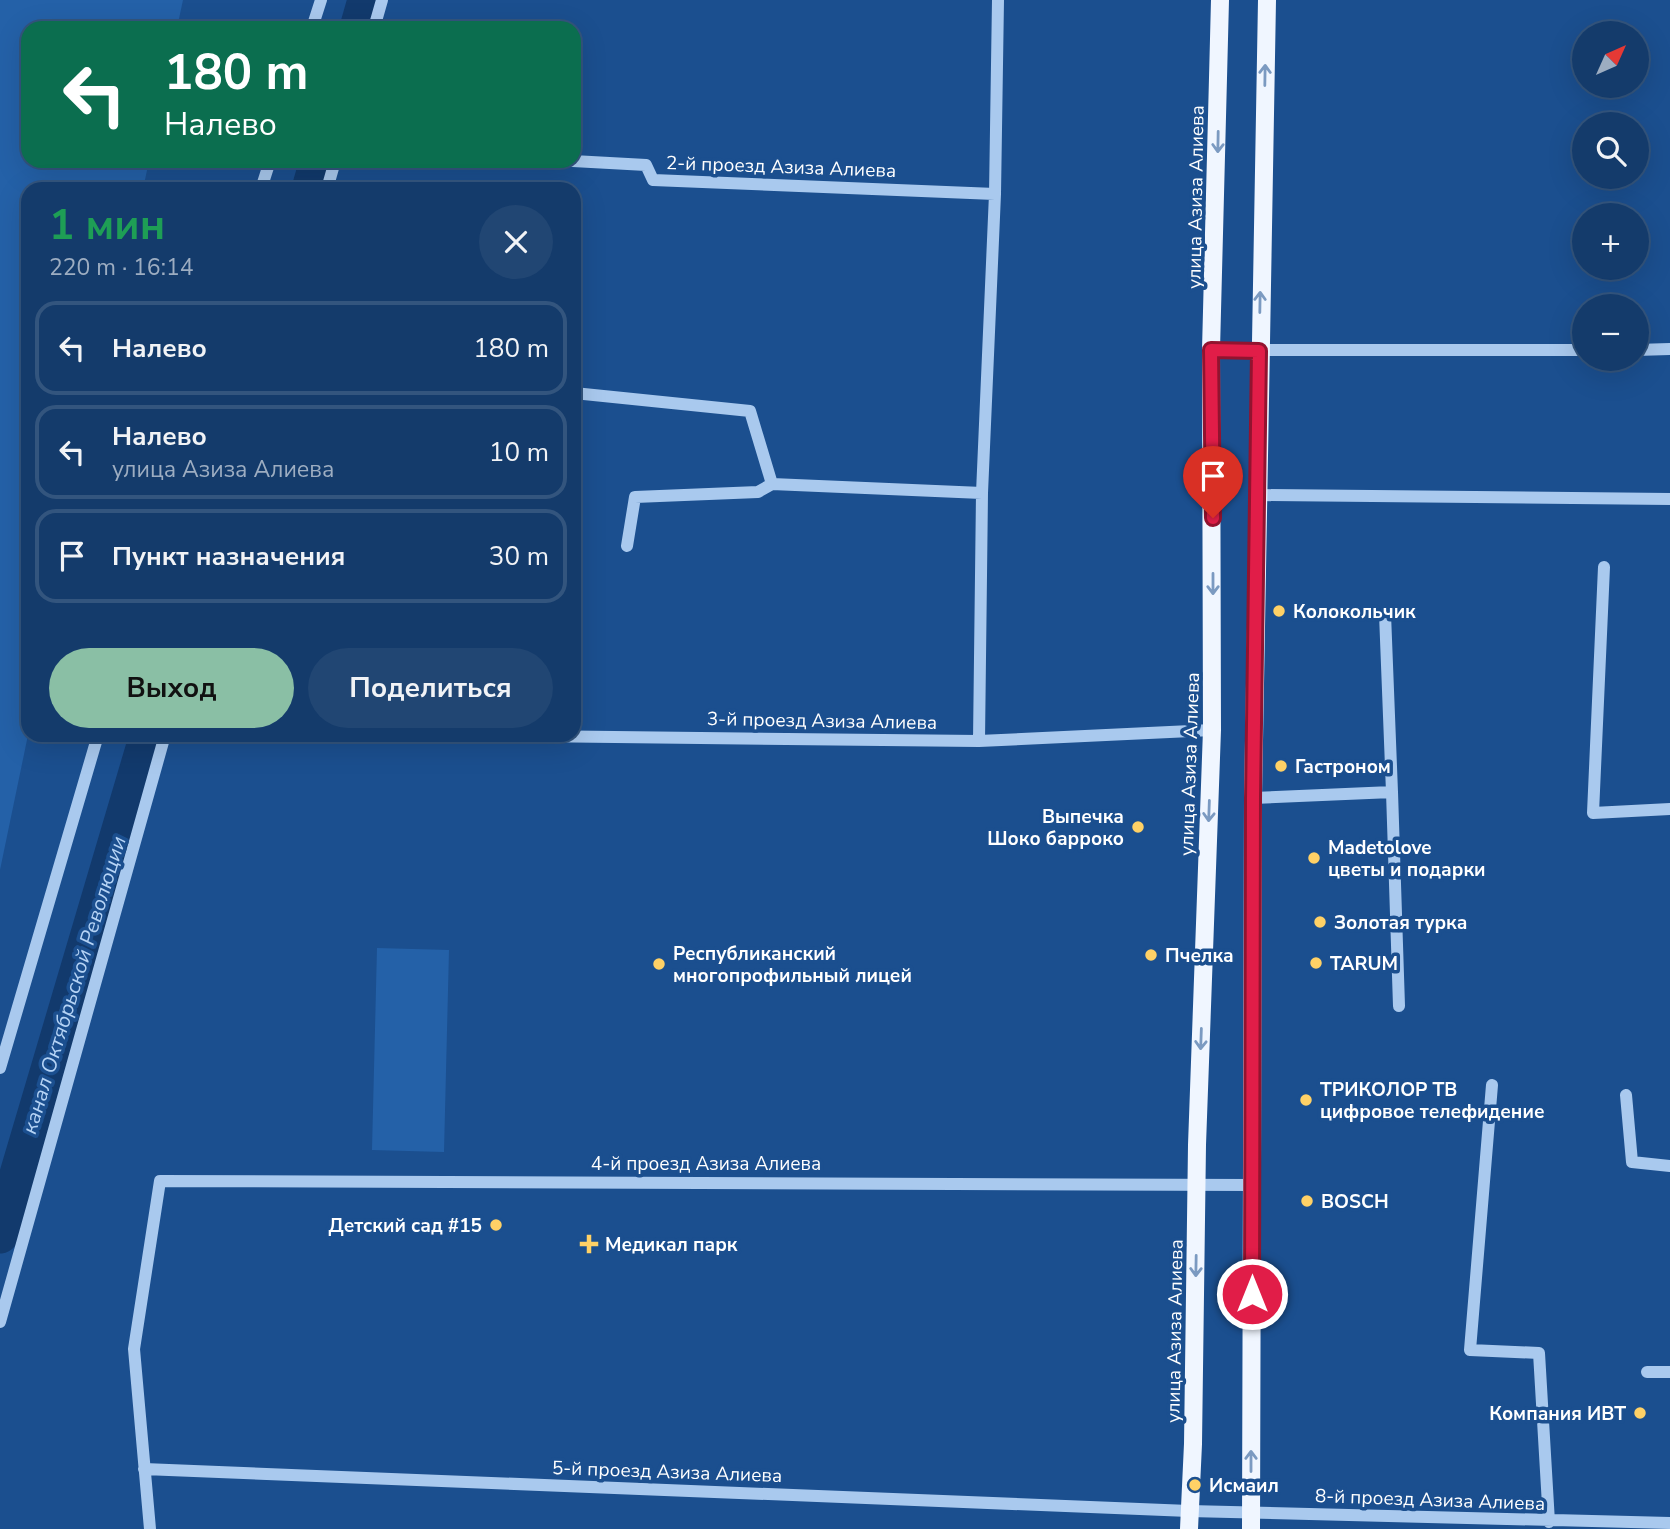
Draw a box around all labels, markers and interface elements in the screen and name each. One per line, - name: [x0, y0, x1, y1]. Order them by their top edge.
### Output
- north arrow: [1572, 21, 1648, 98]
- map controls: [1572, 21, 1649, 371]
- text: 180 m: [164, 39, 308, 106]
- icon: left: [49, 49, 140, 140]
- one-way arrow: [1258, 64, 1272, 87]
- text: Налево: [164, 103, 277, 146]
- street label: улица Азиза Алиева: [1181, 105, 1211, 289]
- button: search: [1572, 112, 1649, 189]
- one-way arrow: [1211, 130, 1225, 153]
- street label: 2-й проезд Азиза Алиева: [665, 150, 897, 184]
- text: 1 мин: [49, 197, 165, 254]
- button: +: [1572, 203, 1649, 280]
- button: close: [479, 205, 553, 279]
- text: 220 m · 16:14: [49, 252, 194, 283]
- one-way arrow: [1254, 291, 1267, 314]
- button: −: [1572, 294, 1649, 371]
- icon: left: [53, 329, 91, 367]
- text: Налево: [112, 331, 207, 366]
- text: 180 m: [473, 331, 549, 366]
- text: Налево: [112, 419, 207, 454]
- icon: left: [53, 433, 91, 471]
- text: 10 m: [489, 435, 549, 470]
- pin: [1183, 446, 1243, 518]
- text: улица Азиза Алиева: [112, 454, 334, 485]
- icon: arrive: [1194, 457, 1232, 495]
- icon: arrive: [53, 537, 91, 575]
- text: Пункт назначения: [112, 539, 345, 574]
- text: 30 m: [489, 539, 549, 574]
- one-way arrow: [1206, 572, 1220, 595]
- place label: Колокольчик: [1293, 599, 1416, 625]
- marker: Колокольчик: [1271, 603, 1287, 619]
- button: Выход: [49, 648, 294, 728]
- button: Поделиться: [308, 648, 553, 728]
- street label: улица Азиза Алиева: [1174, 672, 1206, 856]
- street label: 3-й проезд Азиза Алиева: [707, 706, 937, 736]
- place label: Гастроном: [1295, 754, 1391, 780]
- marker: Гастроном: [1273, 758, 1289, 774]
- one-way arrow: [1202, 800, 1216, 823]
- place label: Выпечка Шоко барроко: [987, 804, 1124, 852]
- marker: Выпечка Шоко барроко: [1130, 819, 1146, 835]
- water label: канал Октябрьской Революции: [15, 833, 133, 1137]
- place label: Madetolove цветы и подарки: [1328, 835, 1486, 883]
- marker: Madetolove цветы и подарки: [1306, 850, 1322, 866]
- place label: Золотая турка: [1334, 910, 1467, 936]
- marker: Золотая турка: [1312, 914, 1328, 930]
- place label: Республиканский многопрофильный лицей: [673, 941, 912, 989]
- place label: Пчелка: [1165, 943, 1234, 969]
- marker: Пчелка: [1143, 947, 1159, 963]
- place label: TARUM: [1330, 951, 1398, 977]
- marker: TARUM: [1308, 955, 1324, 971]
- marker: Республиканский многопрофильный лицей: [651, 956, 667, 972]
- one-way arrow: [1194, 1027, 1207, 1050]
- place label: ТРИКОЛОР ТВ цифровое телефидение: [1320, 1077, 1544, 1125]
- marker: ТРИКОЛОР ТВ цифровое телефидение: [1298, 1092, 1314, 1108]
- street label: 4-й проезд Азиза Алиева: [591, 1151, 821, 1177]
- place label: BOSCH: [1321, 1189, 1389, 1215]
- marker: BOSCH: [1299, 1193, 1315, 1209]
- place label: Детский сад #15: [328, 1213, 482, 1239]
- marker: Детский сад #15: [488, 1217, 504, 1233]
- place label: Медикал парк: [605, 1232, 738, 1258]
- marker: Медикал парк: [579, 1234, 599, 1254]
- street label: улица Азиза Алиева: [1160, 1239, 1190, 1423]
- one-way arrow: [1189, 1254, 1203, 1277]
- position arrow: [1215, 1257, 1289, 1331]
- place label: Компания ИВТ: [1489, 1401, 1626, 1427]
- marker: Компания ИВТ: [1632, 1405, 1648, 1421]
- one-way arrow: [1244, 1450, 1258, 1473]
- street label: 5-й проезд Азиза Алиева: [551, 1455, 783, 1489]
- place label: Исмаил: [1209, 1473, 1279, 1499]
- marker: Исмаил: [1187, 1477, 1203, 1493]
- street label: 8-й проезд Азиза Алиева: [1314, 1483, 1546, 1517]

